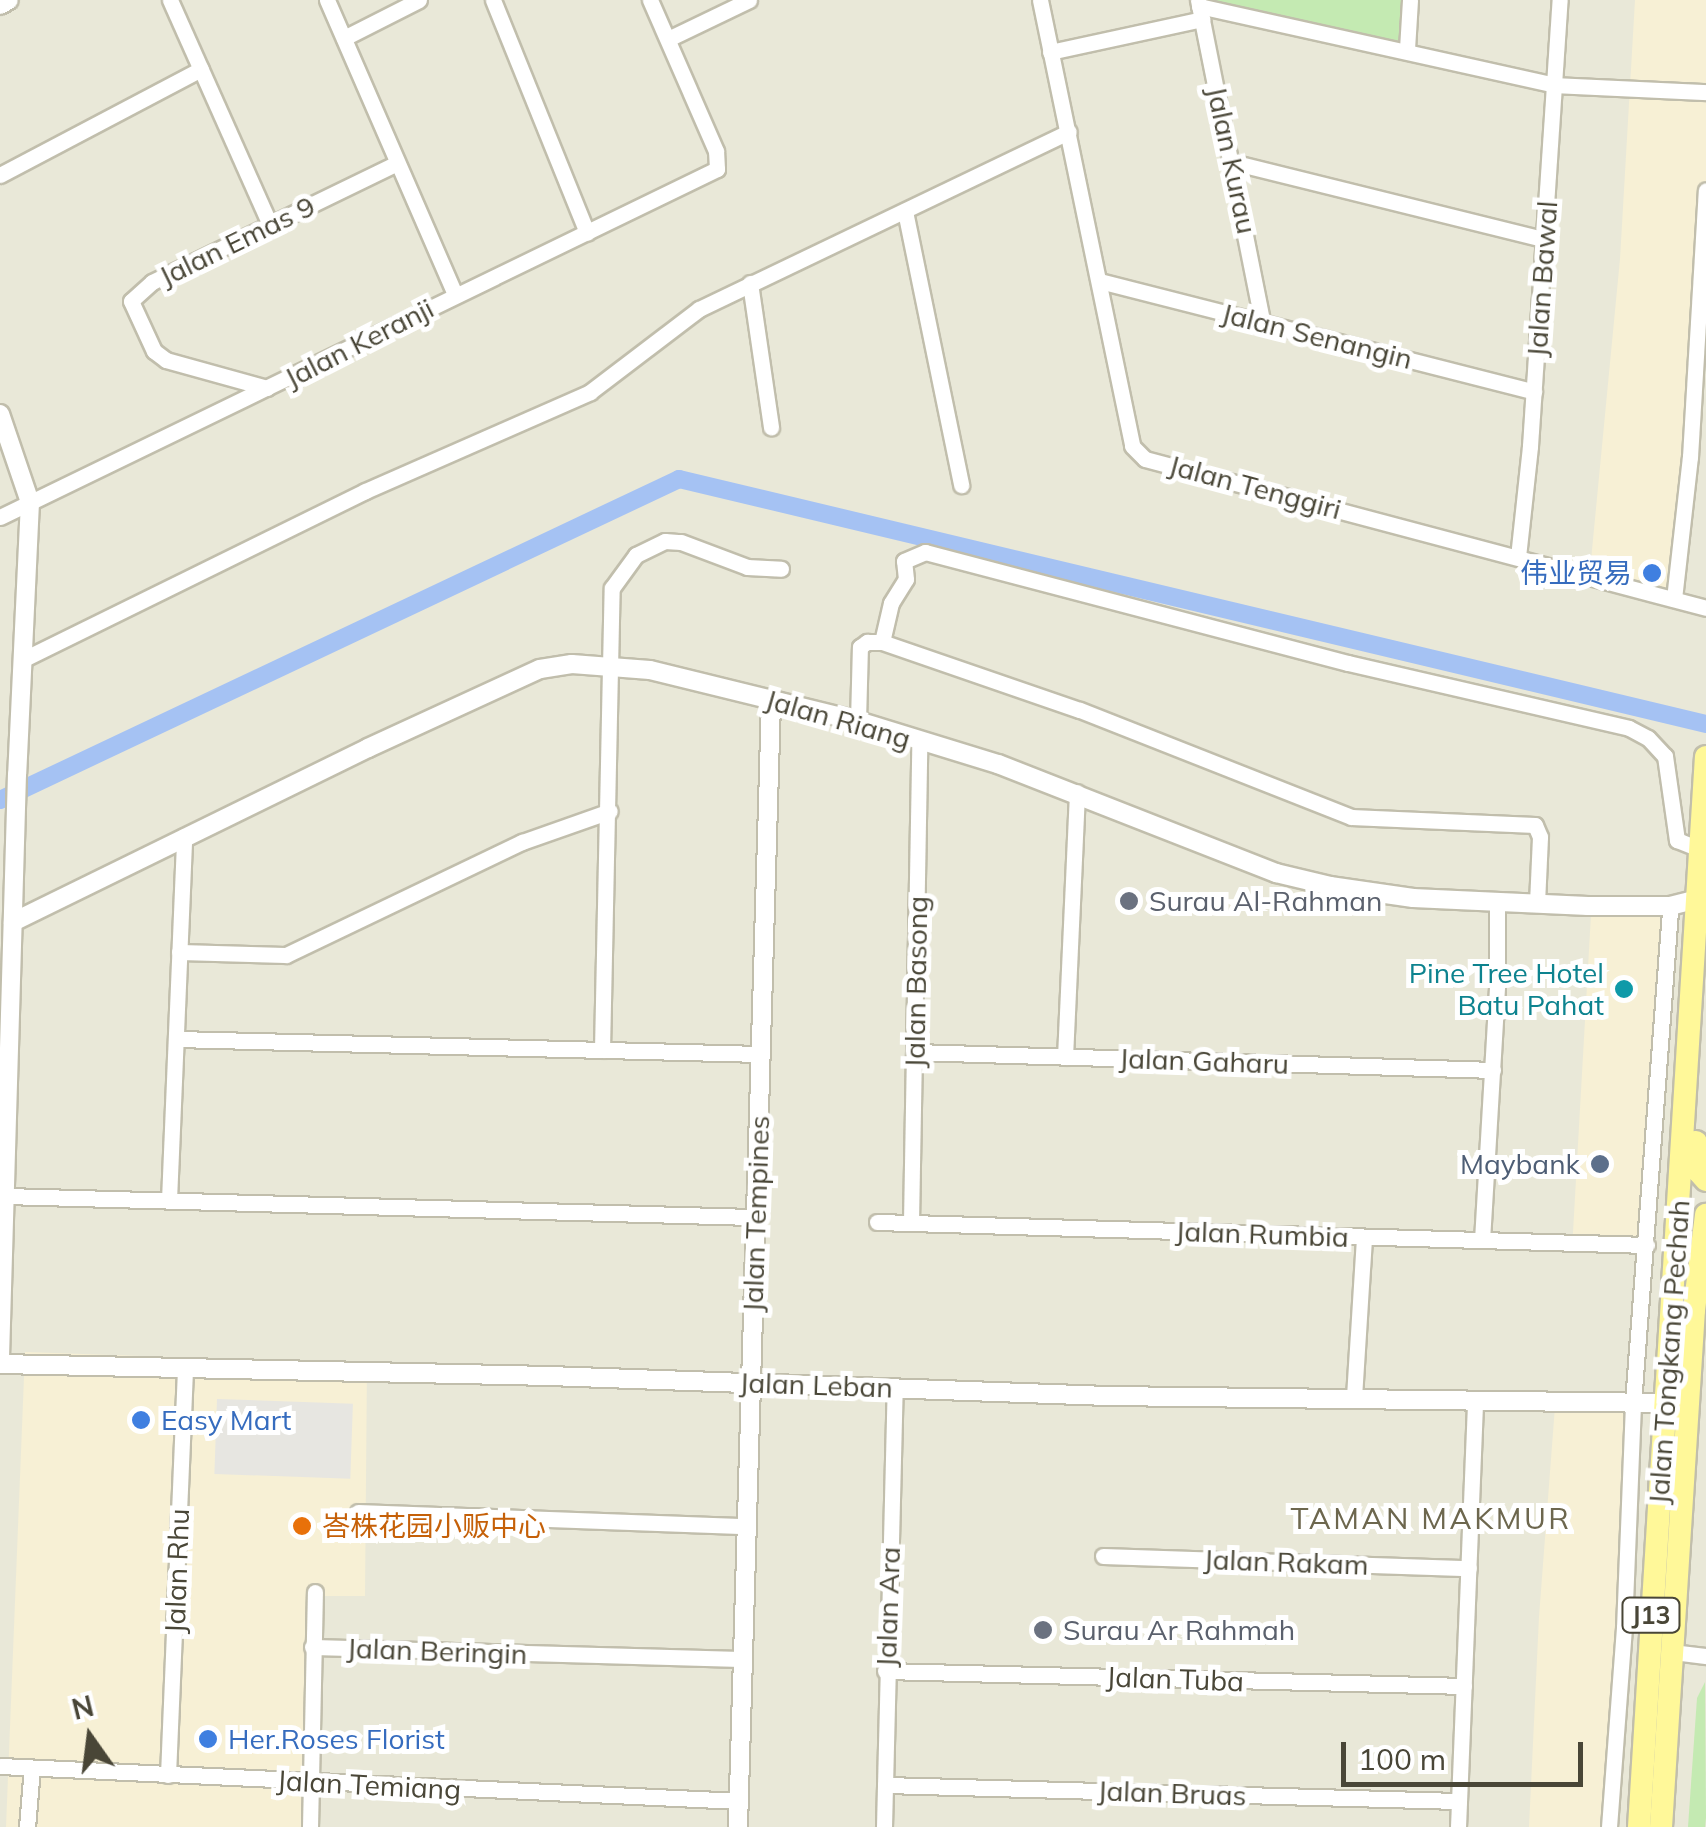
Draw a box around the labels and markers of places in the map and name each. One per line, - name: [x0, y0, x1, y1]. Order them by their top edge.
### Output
- place label: 伟业贸易: [1520, 556, 1632, 590]
- marker: 伟业贸易: [1641, 562, 1663, 584]
- place label: Surau Al-Rahman: [1149, 884, 1382, 918]
- marker: Surau Al-Rahman: [1118, 890, 1140, 912]
- place label: Pine Tree Hotel Batu Pahat: [1409, 956, 1604, 1022]
- marker: Pine Tree Hotel Batu Pahat: [1613, 978, 1635, 1000]
- place label: Maybank: [1460, 1147, 1580, 1181]
- marker: Maybank: [1589, 1153, 1611, 1175]
- place label: Easy Mart: [161, 1403, 291, 1437]
- marker: Easy Mart: [130, 1409, 152, 1431]
- place label: 峇株花园小贩中心: [322, 1509, 546, 1543]
- marker: 峇株花园小贩中心: [291, 1515, 313, 1537]
- place label: Surau Ar Rahmah: [1063, 1613, 1295, 1647]
- marker: Surau Ar Rahmah: [1032, 1619, 1054, 1641]
- place label: Her.Roses Florist: [228, 1722, 445, 1756]
- marker: Her.Roses Florist: [197, 1728, 219, 1750]

